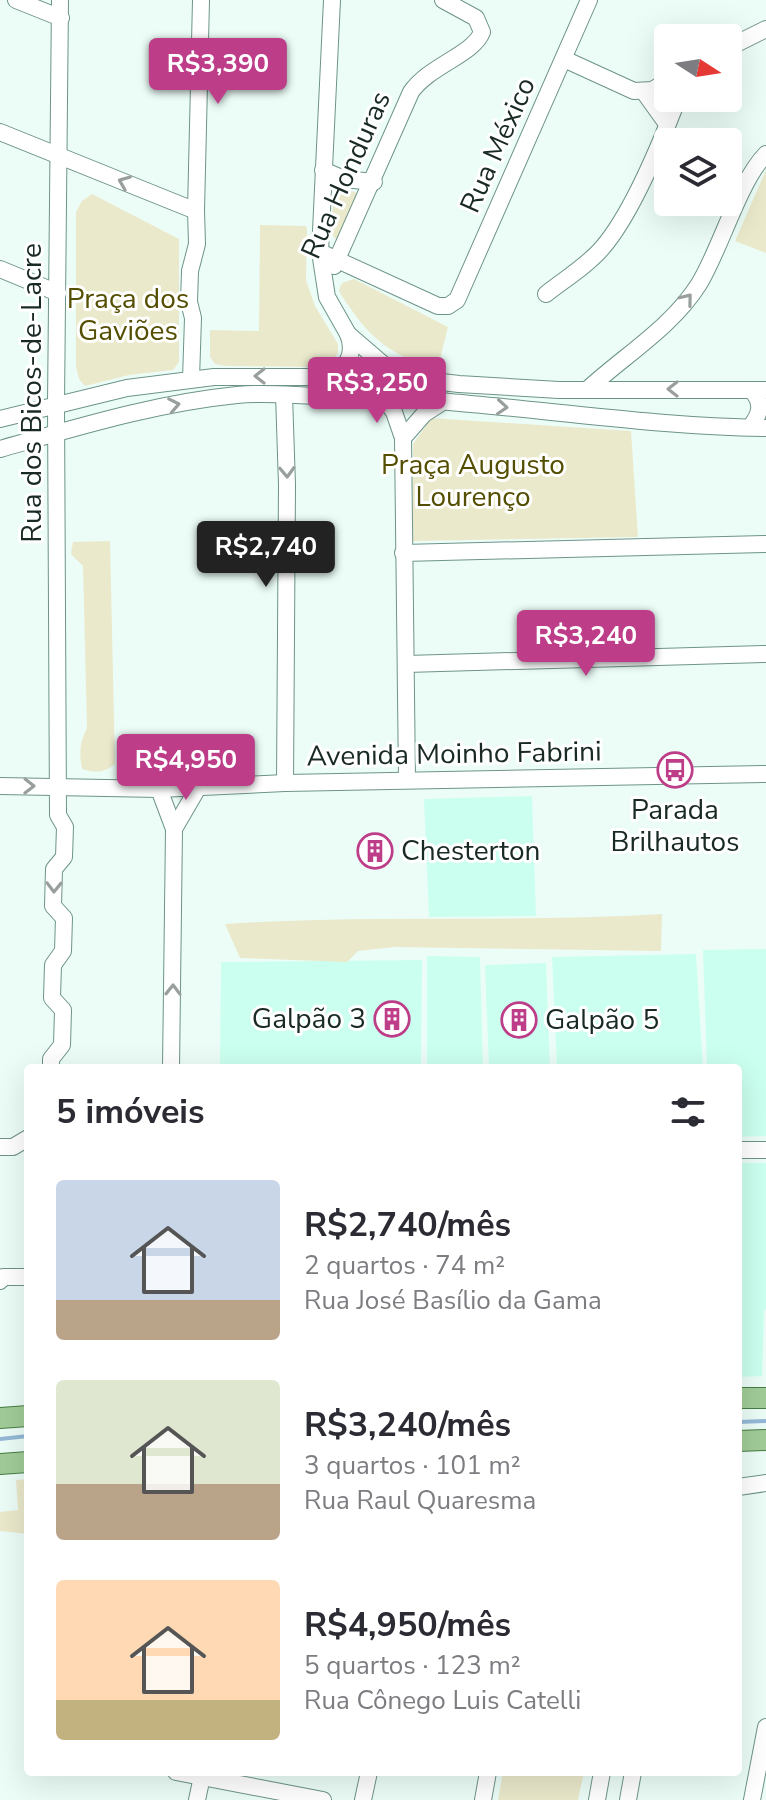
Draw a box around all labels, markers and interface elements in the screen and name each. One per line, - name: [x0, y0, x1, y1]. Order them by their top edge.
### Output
- north arrow: [654, 24, 742, 112]
- map controls: [654, 24, 742, 216]
- pin: R$3,390: [144, 38, 292, 106]
- text: R$3,390: [167, 46, 269, 81]
- street label: Rua México: [451, 71, 545, 219]
- street label: Rua Honduras: [292, 85, 400, 265]
- button: layers: [654, 128, 742, 216]
- one-way arrow: [118, 175, 132, 192]
- street label: Rua dos Bicos-de-Lacre: [13, 243, 51, 543]
- park label: Praça dos Gaviões: [67, 280, 189, 350]
- one-way arrow: [677, 294, 692, 308]
- pin: R$3,250: [303, 357, 451, 425]
- text: R$3,250: [326, 365, 428, 400]
- one-way arrow: [253, 367, 266, 385]
- one-way arrow: [666, 380, 679, 398]
- one-way arrow: [167, 397, 180, 414]
- one-way arrow: [496, 398, 509, 415]
- park label: Praça Augusto Lourenço: [381, 446, 565, 516]
- one-way arrow: [278, 466, 295, 479]
- pin: R$2,740: [192, 521, 340, 589]
- text: R$2,740: [215, 529, 317, 564]
- pin: R$3,240: [512, 610, 660, 678]
- text: R$3,240: [535, 618, 637, 653]
- street label: Avenida Moinho Fabrini: [306, 732, 602, 776]
- pin: R$4,950: [112, 734, 260, 802]
- text: R$4,950: [135, 742, 237, 777]
- bus stop icon: Parada Brilhautos: [656, 751, 694, 789]
- one-way arrow: [23, 778, 36, 795]
- place label: Parada Brilhautos: [611, 791, 739, 861]
- building icon: Chesterton: [356, 832, 394, 870]
- place label: Chesterton: [401, 832, 540, 870]
- one-way arrow: [45, 881, 62, 894]
- one-way arrow: [164, 983, 182, 996]
- place label: Galpão 3: [252, 1000, 366, 1038]
- building icon: Galpão 3: [373, 1000, 411, 1038]
- building icon: Galpão 5: [500, 1001, 538, 1039]
- place label: Galpão 5: [545, 1001, 659, 1039]
- text: 5 imóveis: [56, 1089, 205, 1135]
- icon: filters: [666, 1090, 710, 1134]
- text: R$2,740/mês: [304, 1202, 511, 1248]
- icon: home: [120, 1212, 216, 1308]
- text: 2 quartos · 74 m²: [304, 1248, 505, 1283]
- text: Rua José Basílio da Gama: [304, 1283, 602, 1318]
- text: R$3,240/mês: [304, 1402, 511, 1448]
- icon: home: [120, 1412, 216, 1508]
- text: 3 quartos · 101 m²: [304, 1448, 521, 1483]
- text: Rua Raul Quaresma: [304, 1483, 536, 1518]
- text: R$4,950/mês: [304, 1602, 511, 1648]
- icon: home: [120, 1612, 216, 1708]
- text: 5 quartos · 123 m²: [304, 1648, 521, 1683]
- text: Rua Cônego Luis Catelli: [304, 1683, 581, 1718]

